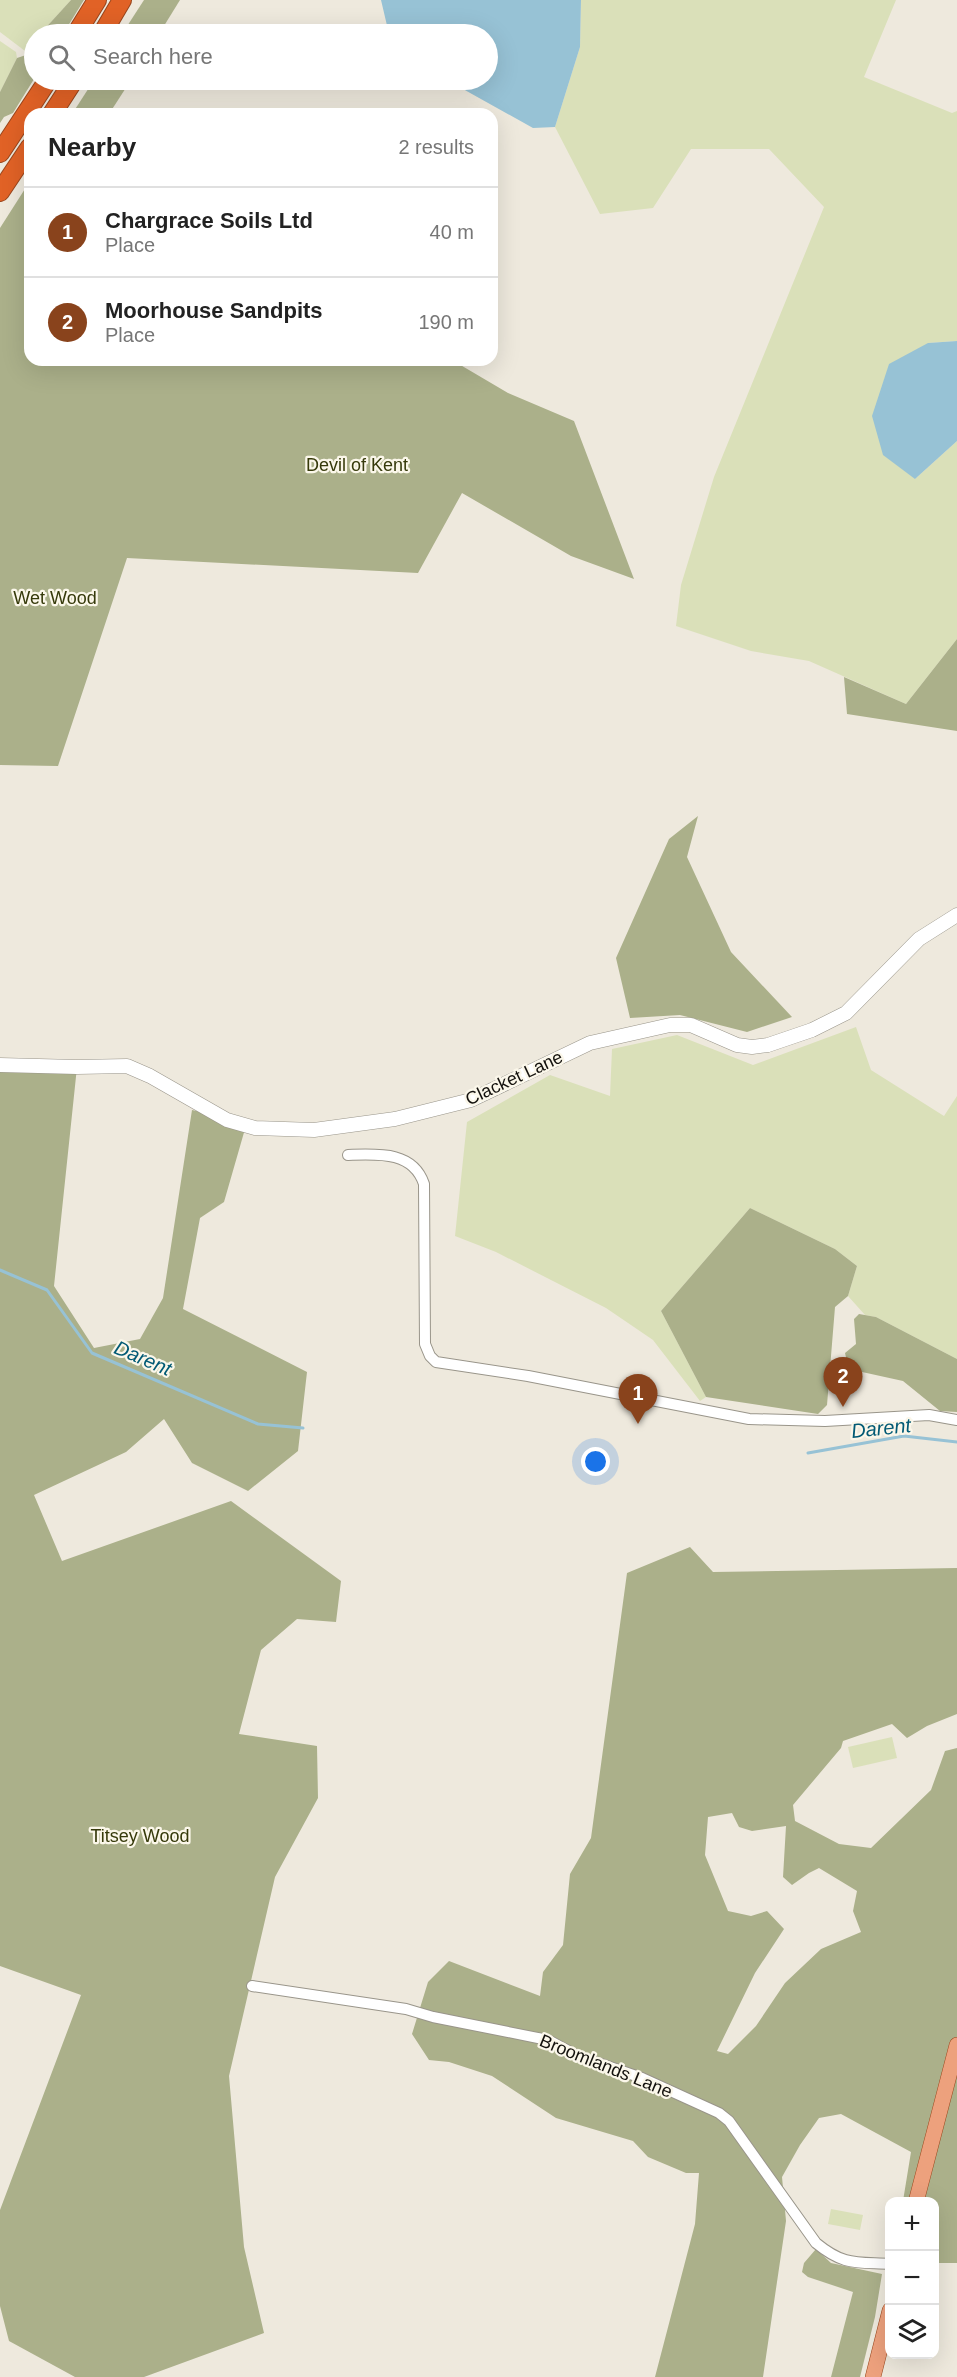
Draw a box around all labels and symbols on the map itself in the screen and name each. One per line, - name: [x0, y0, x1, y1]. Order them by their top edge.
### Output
- park label: Devil of Kent: [306, 455, 408, 475]
- park label: Wet Wood: [13, 588, 97, 608]
- street label: Clacket Lane: [462, 1047, 566, 1109]
- water label: Darent: [111, 1336, 176, 1380]
- pin: 2: [824, 1358, 862, 1407]
- pin: 1: [618, 1374, 658, 1424]
- water label: Darent: [850, 1414, 913, 1442]
- your location: [581, 1447, 610, 1476]
- park label: Titsey Wood: [90, 1826, 190, 1846]
- street label: Broomlands Lane: [537, 2030, 675, 2102]

